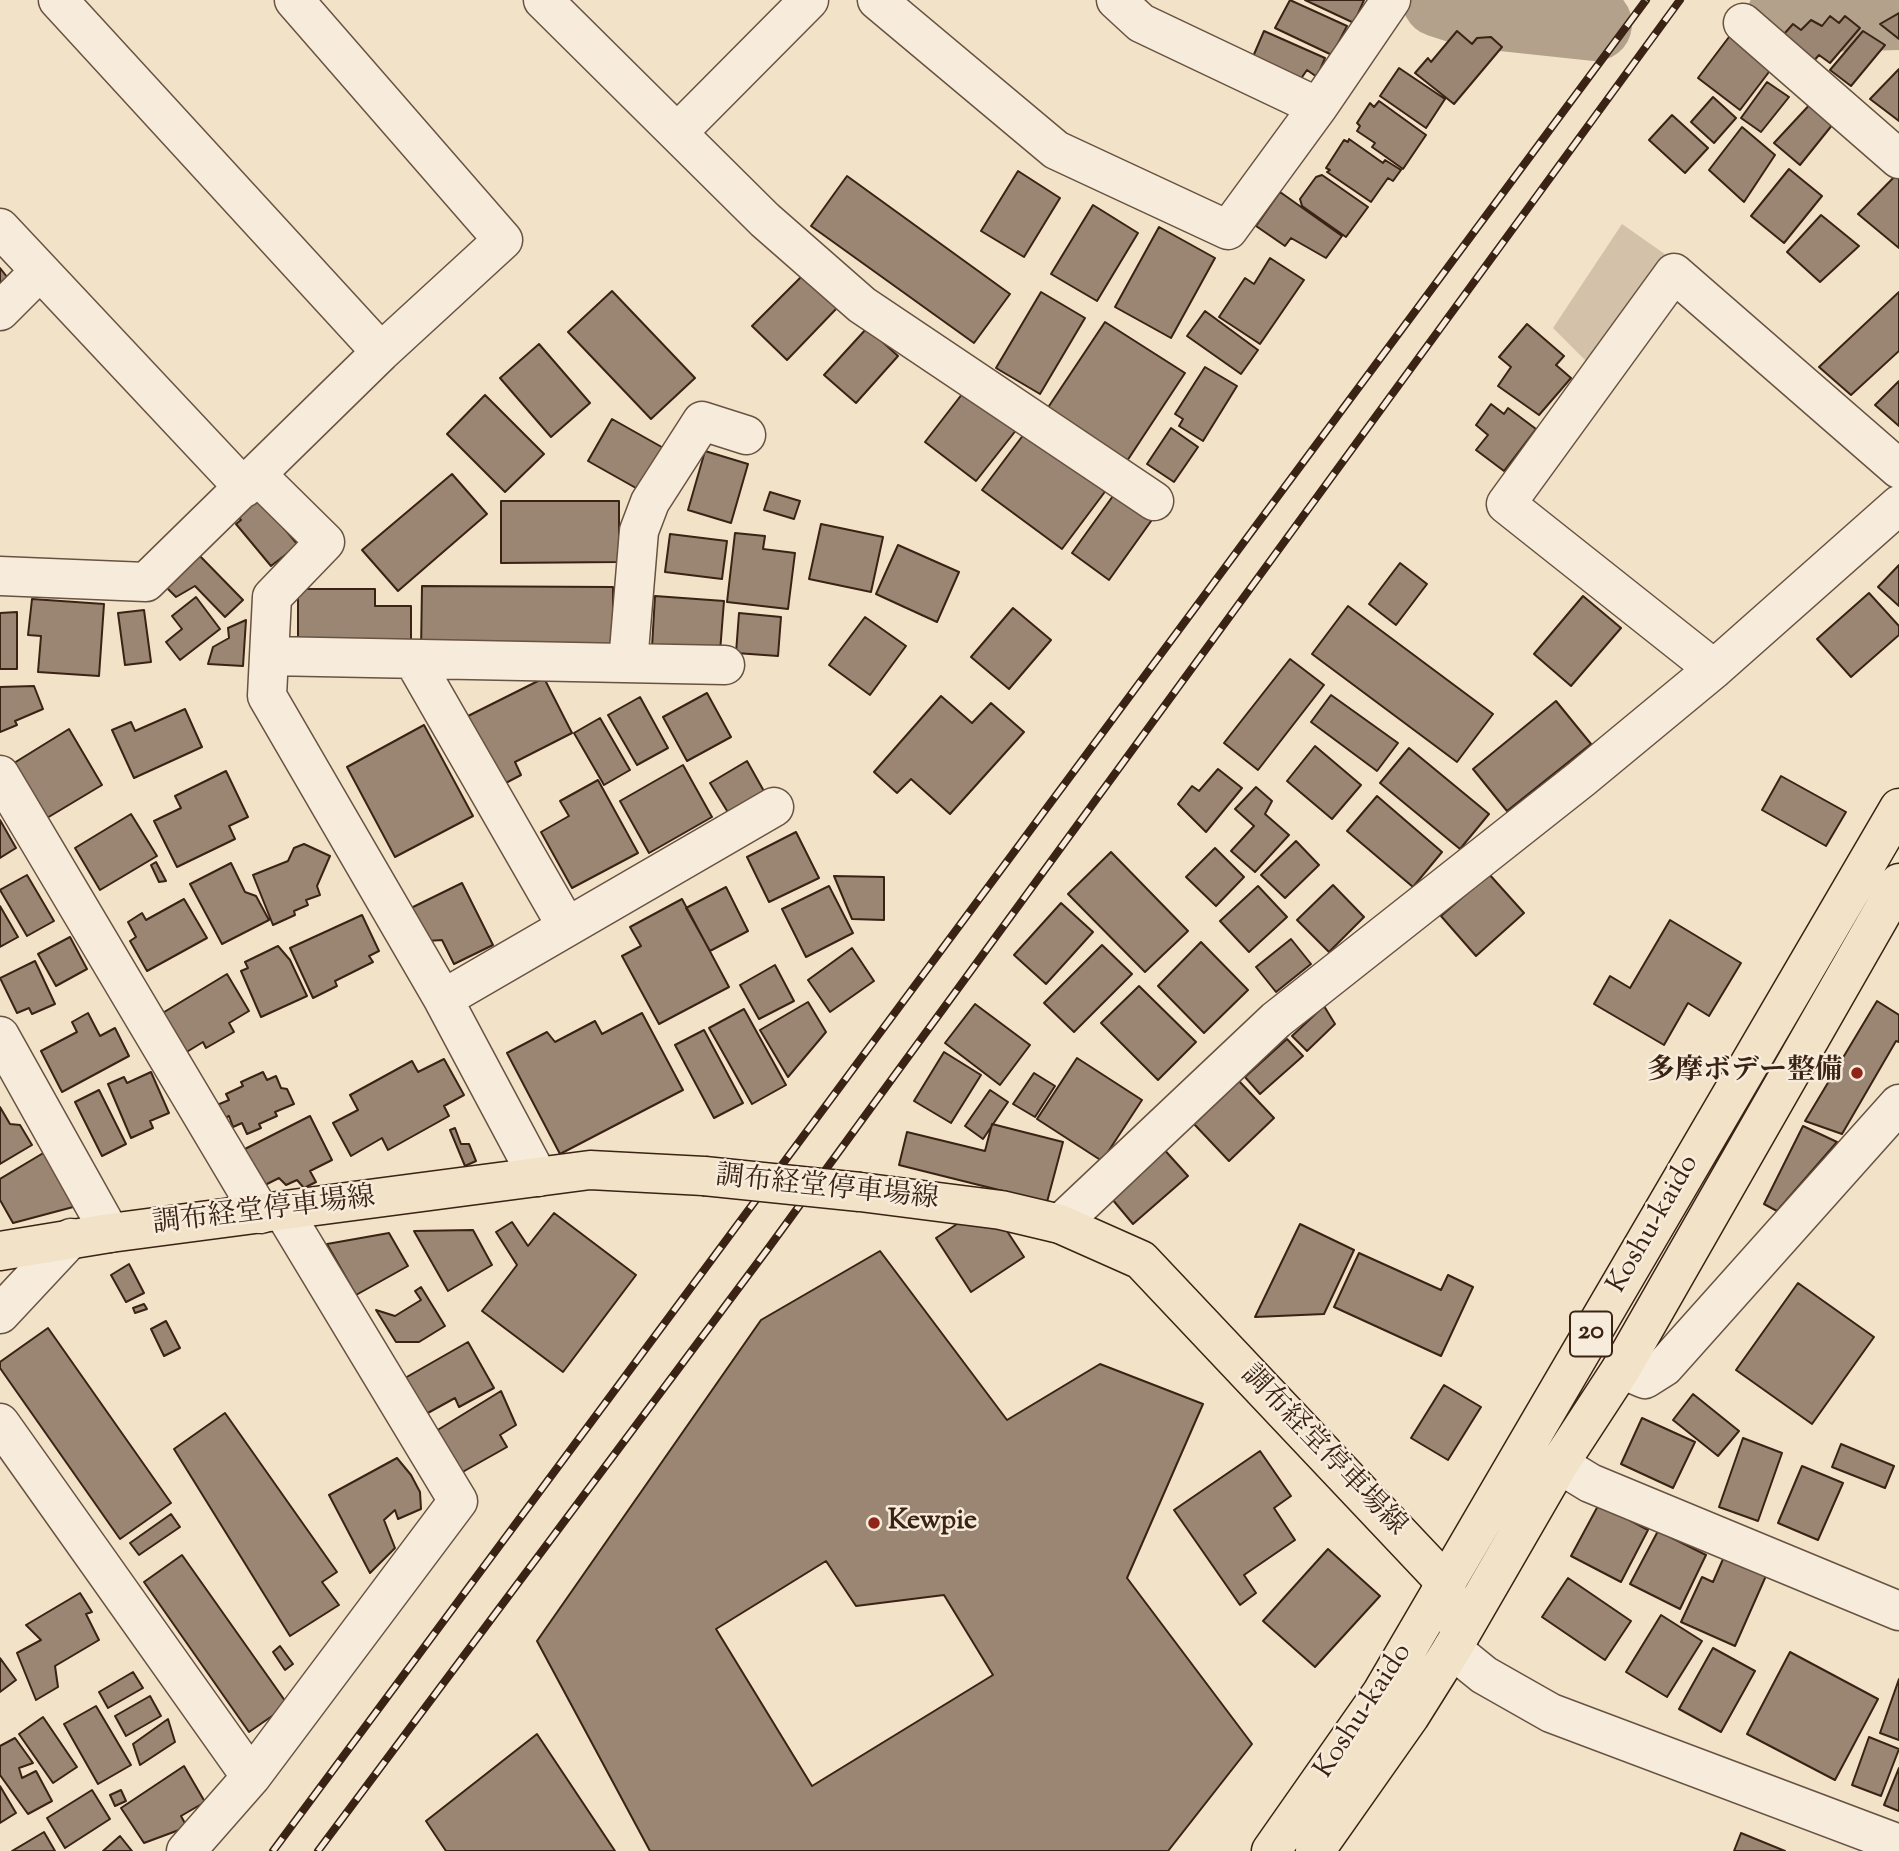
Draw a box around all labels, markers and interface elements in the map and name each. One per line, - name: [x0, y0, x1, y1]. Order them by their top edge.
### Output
- place label: 多摩ボデー整備: [1647, 1056, 1843, 1090]
- marker: 多摩ボデー整備: [1849, 1065, 1865, 1081]
- street label: Koshu-kaido: [1602, 1150, 1708, 1300]
- street label: 調布経堂停車場線: [714, 1162, 940, 1218]
- street label: 調布経堂停車場線: [151, 1183, 377, 1243]
- road number: 20: [1570, 1312, 1612, 1357]
- street label: 調布経堂停車場線: [1232, 1360, 1412, 1544]
- place label: Kewpie: [888, 1506, 977, 1540]
- marker: Kewpie: [866, 1515, 882, 1531]
- street label: Koshu-kaido: [1309, 1638, 1421, 1786]

